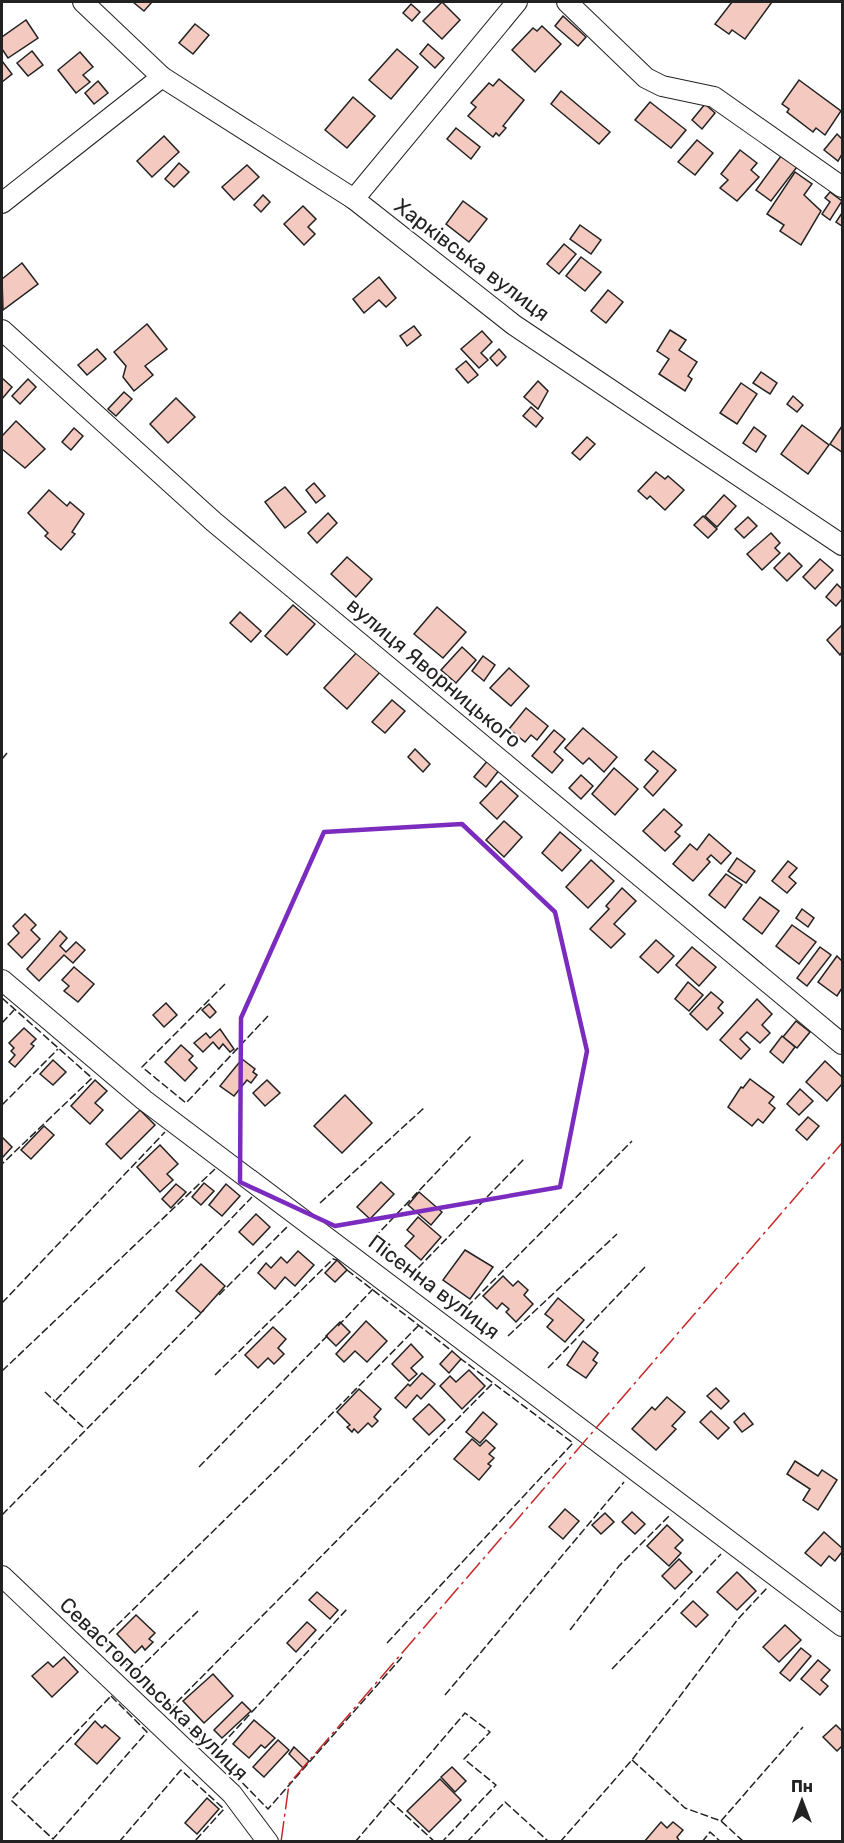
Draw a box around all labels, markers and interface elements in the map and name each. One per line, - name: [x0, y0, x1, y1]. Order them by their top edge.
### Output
- street label: Харківська вулиця: [390, 193, 555, 326]
- street label: вулиця Яворницького: [342, 592, 527, 753]
- street label: Пісенна вулиця: [364, 1229, 505, 1344]
- street label: Севастопольська вулиця: [55, 1592, 254, 1785]
- north arrow: [772, 1771, 832, 1831]
- text: Пн: [791, 1777, 813, 1796]

